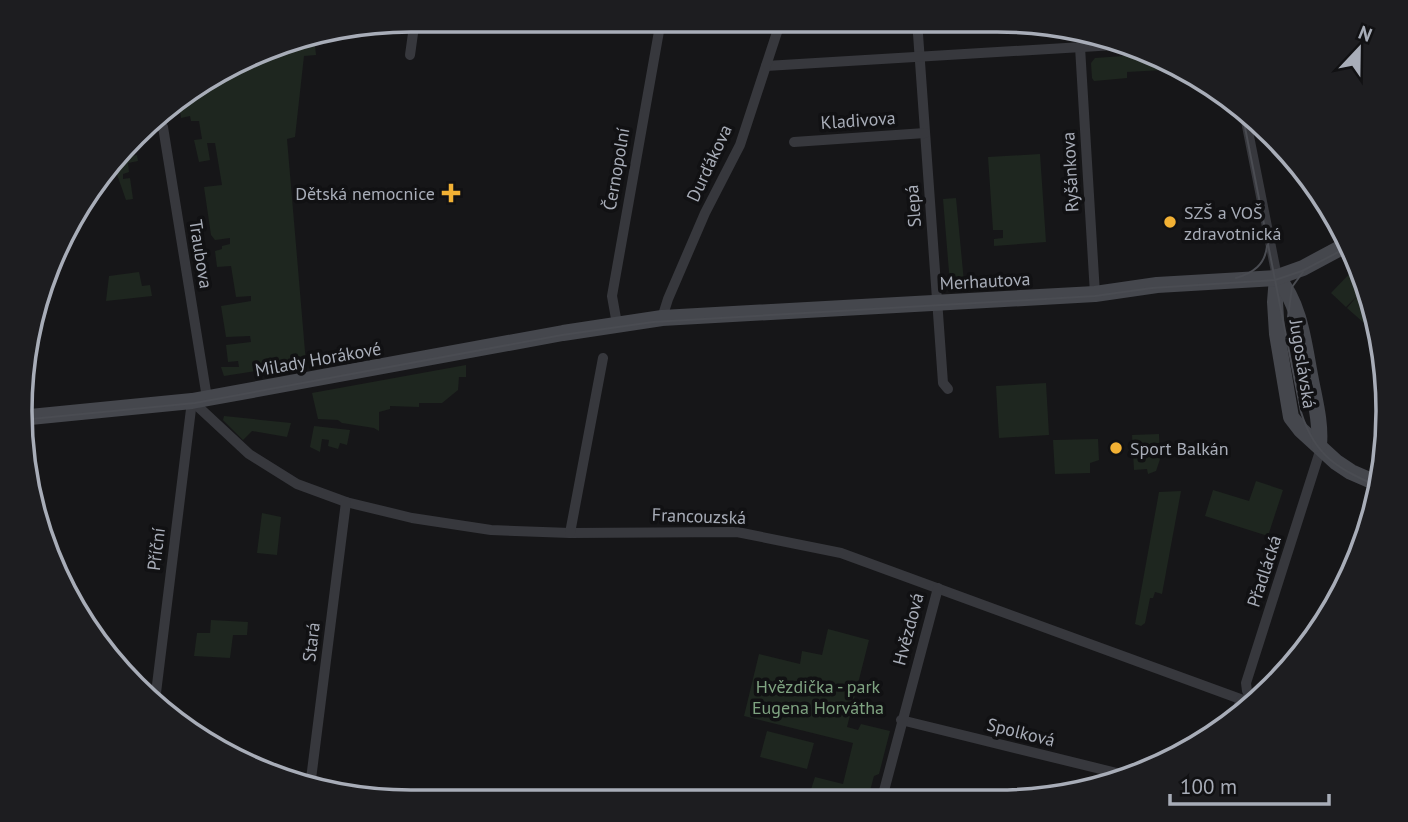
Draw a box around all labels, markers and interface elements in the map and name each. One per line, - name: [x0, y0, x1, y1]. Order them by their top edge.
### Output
- north arrow: [1324, 14, 1394, 84]
- text: N: [1355, 20, 1376, 47]
- street label: Kladivova: [820, 106, 896, 134]
- street label: Durďákova: [681, 121, 737, 205]
- street label: Černopolní: [597, 126, 635, 212]
- street label: Ryšánkova: [1056, 131, 1084, 213]
- place label: Dětská nemocnice: [295, 182, 435, 205]
- marker: Dětská nemocnice: [441, 183, 461, 203]
- street label: Slepá: [900, 184, 926, 228]
- place label: SZŠ a VOŠ zdravotnická: [1184, 201, 1281, 245]
- marker: SZŠ a VOŠ zdravotnická: [1162, 214, 1178, 230]
- street label: Traubova: [184, 218, 218, 290]
- street label: Merhautova: [939, 267, 1031, 295]
- street label: Jugoslávská: [1284, 317, 1321, 410]
- street label: Milady Horákové: [253, 337, 383, 381]
- place label: Sport Balkán: [1130, 437, 1229, 460]
- marker: Sport Balkán: [1108, 440, 1124, 456]
- street label: Francouzská: [651, 503, 747, 529]
- street label: Příční: [142, 526, 170, 572]
- street label: Přadlácká: [1242, 532, 1286, 610]
- street label: Hvězdová: [887, 590, 929, 668]
- street label: Stará: [297, 621, 325, 663]
- park label: Hvězdička - park Eugena Horvátha: [752, 675, 884, 719]
- street label: Spolková: [984, 712, 1058, 752]
- scale bar: [1170, 762, 1329, 806]
- text: 100 m: [1180, 773, 1237, 800]

